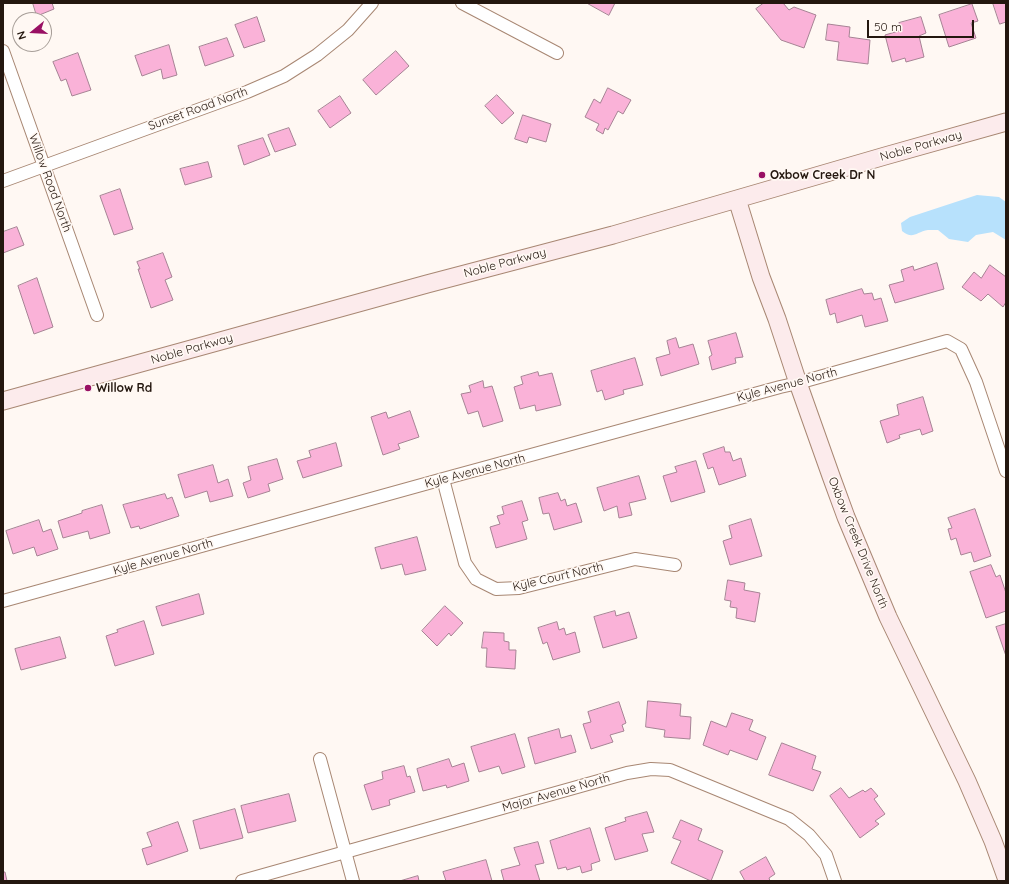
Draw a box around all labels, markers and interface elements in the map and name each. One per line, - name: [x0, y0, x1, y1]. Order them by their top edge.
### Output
- north arrow: [12, 12, 52, 52]
- scale bar: [869, 12, 976, 38]
- text: 50 m: [874, 19, 902, 34]
- text: N: [14, 29, 29, 41]
- street label: Sunset Road North: [146, 84, 250, 134]
- street label: Noble Parkway: [878, 127, 964, 165]
- street label: Willow Road North: [26, 132, 74, 234]
- place label: Oxbow Creek Dr N: [770, 168, 875, 182]
- marker: Oxbow Creek Dr N: [757, 170, 767, 180]
- street label: Noble Parkway: [462, 245, 548, 281]
- street label: Noble Parkway: [149, 330, 235, 368]
- street label: Kyle Avenue North: [735, 365, 839, 405]
- place label: Willow Rd: [96, 381, 152, 395]
- marker: Willow Rd: [83, 383, 93, 393]
- street label: Kyle Avenue North: [423, 451, 527, 491]
- street label: Oxbow Creek Drive North: [825, 475, 891, 611]
- street label: Kyle Avenue North: [111, 536, 215, 578]
- street label: Kyle Court North: [511, 560, 605, 594]
- street label: Major Avenue North: [500, 771, 612, 815]

